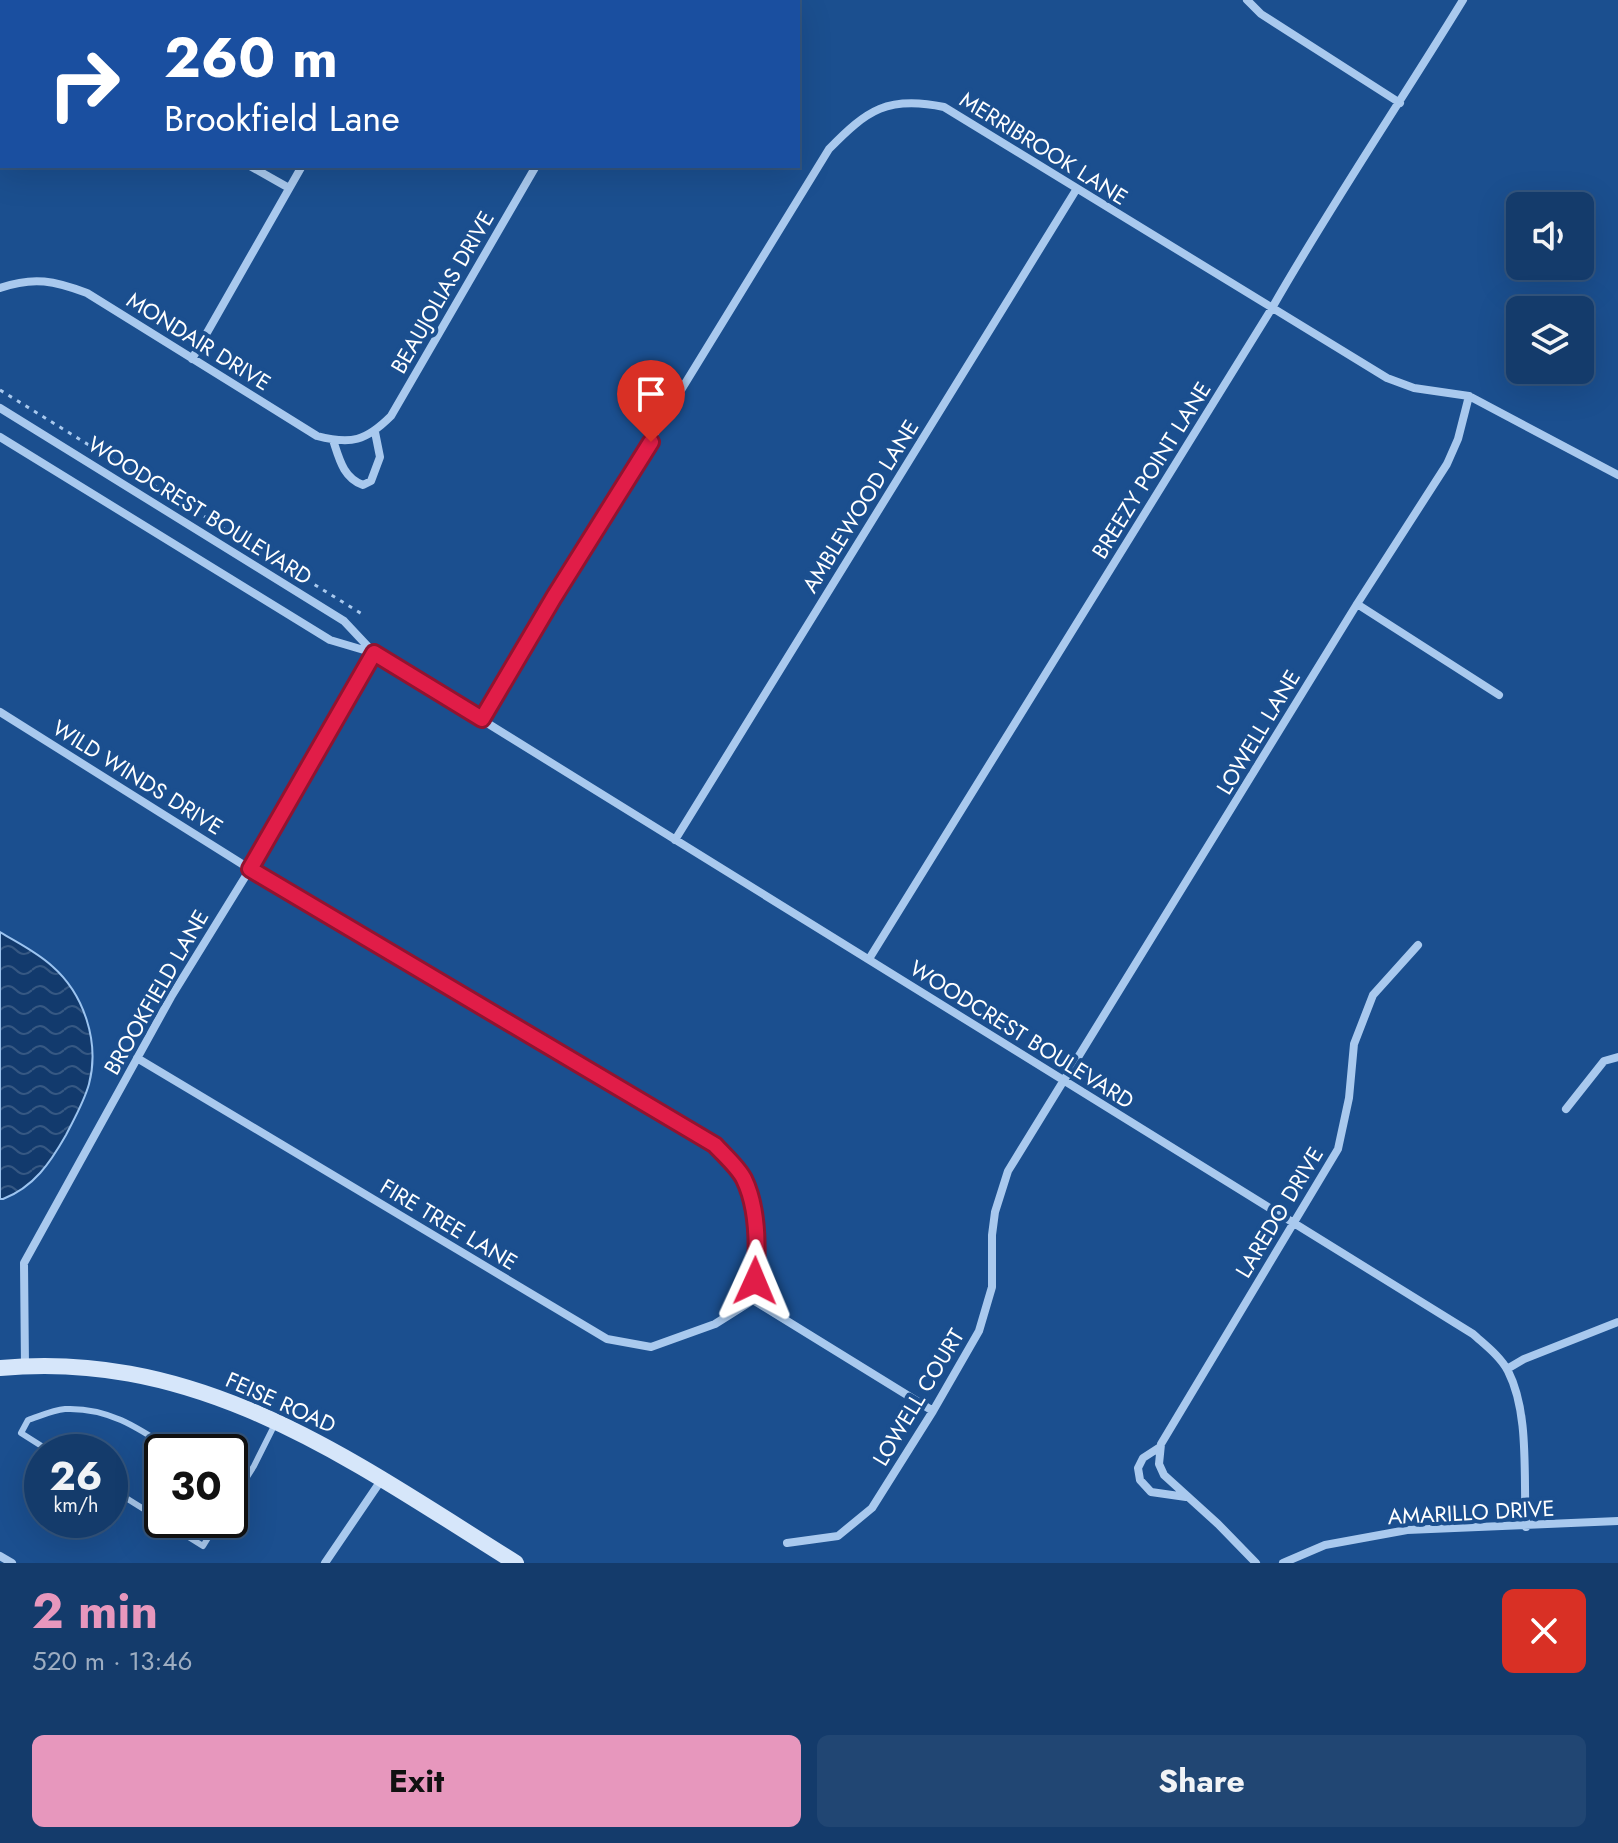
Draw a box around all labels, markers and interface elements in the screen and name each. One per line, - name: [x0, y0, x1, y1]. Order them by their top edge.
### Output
- text: 260 m: [164, 17, 338, 98]
- icon: right: [32, 32, 136, 136]
- street label: MERRIBROOK LANE: [954, 83, 1134, 213]
- text: Brookfield Lane: [164, 92, 400, 144]
- map controls: [1506, 192, 1594, 384]
- button: sound: [1506, 192, 1594, 280]
- street label: BEAUJOLIAS DRIVE: [382, 205, 502, 379]
- street label: MONDAIR DRIVE: [121, 284, 277, 398]
- button: layers: [1506, 296, 1594, 384]
- pin: [617, 360, 685, 442]
- icon: arrive: [629, 372, 673, 416]
- street label: BREEZY POINT LANE: [1084, 375, 1218, 565]
- street label: AMBLEWOOD LANE: [794, 413, 926, 599]
- street label: WOODCREST BOULEVARD: [82, 428, 318, 592]
- street label: LOWELL LANE: [1208, 664, 1308, 800]
- street label: WILD WINDS DRIVE: [47, 712, 229, 842]
- street label: BROOKFIELD LANE: [96, 903, 216, 1081]
- street label: WOODCREST BOULEVARD: [904, 952, 1140, 1116]
- street label: LAREDO DRIVE: [1227, 1140, 1331, 1284]
- street label: FIRE TREE LANE: [374, 1170, 524, 1278]
- position arrow: [713, 1239, 797, 1323]
- street label: LOWELL COURT: [864, 1322, 972, 1472]
- street label: FEISE ROAD: [221, 1363, 341, 1441]
- speed limit sign: 30: [144, 1434, 248, 1538]
- text: 26: [50, 1447, 103, 1505]
- text: km/h: [53, 1491, 99, 1520]
- street label: AMARILLO DRIVE: [1387, 1492, 1555, 1532]
- text: 2 min: [32, 1577, 158, 1646]
- button: close: [1502, 1589, 1586, 1673]
- text: 520 m · 13:46: [32, 1642, 192, 1680]
- button: Exit: [32, 1735, 801, 1827]
- button: Share: [817, 1735, 1586, 1827]

